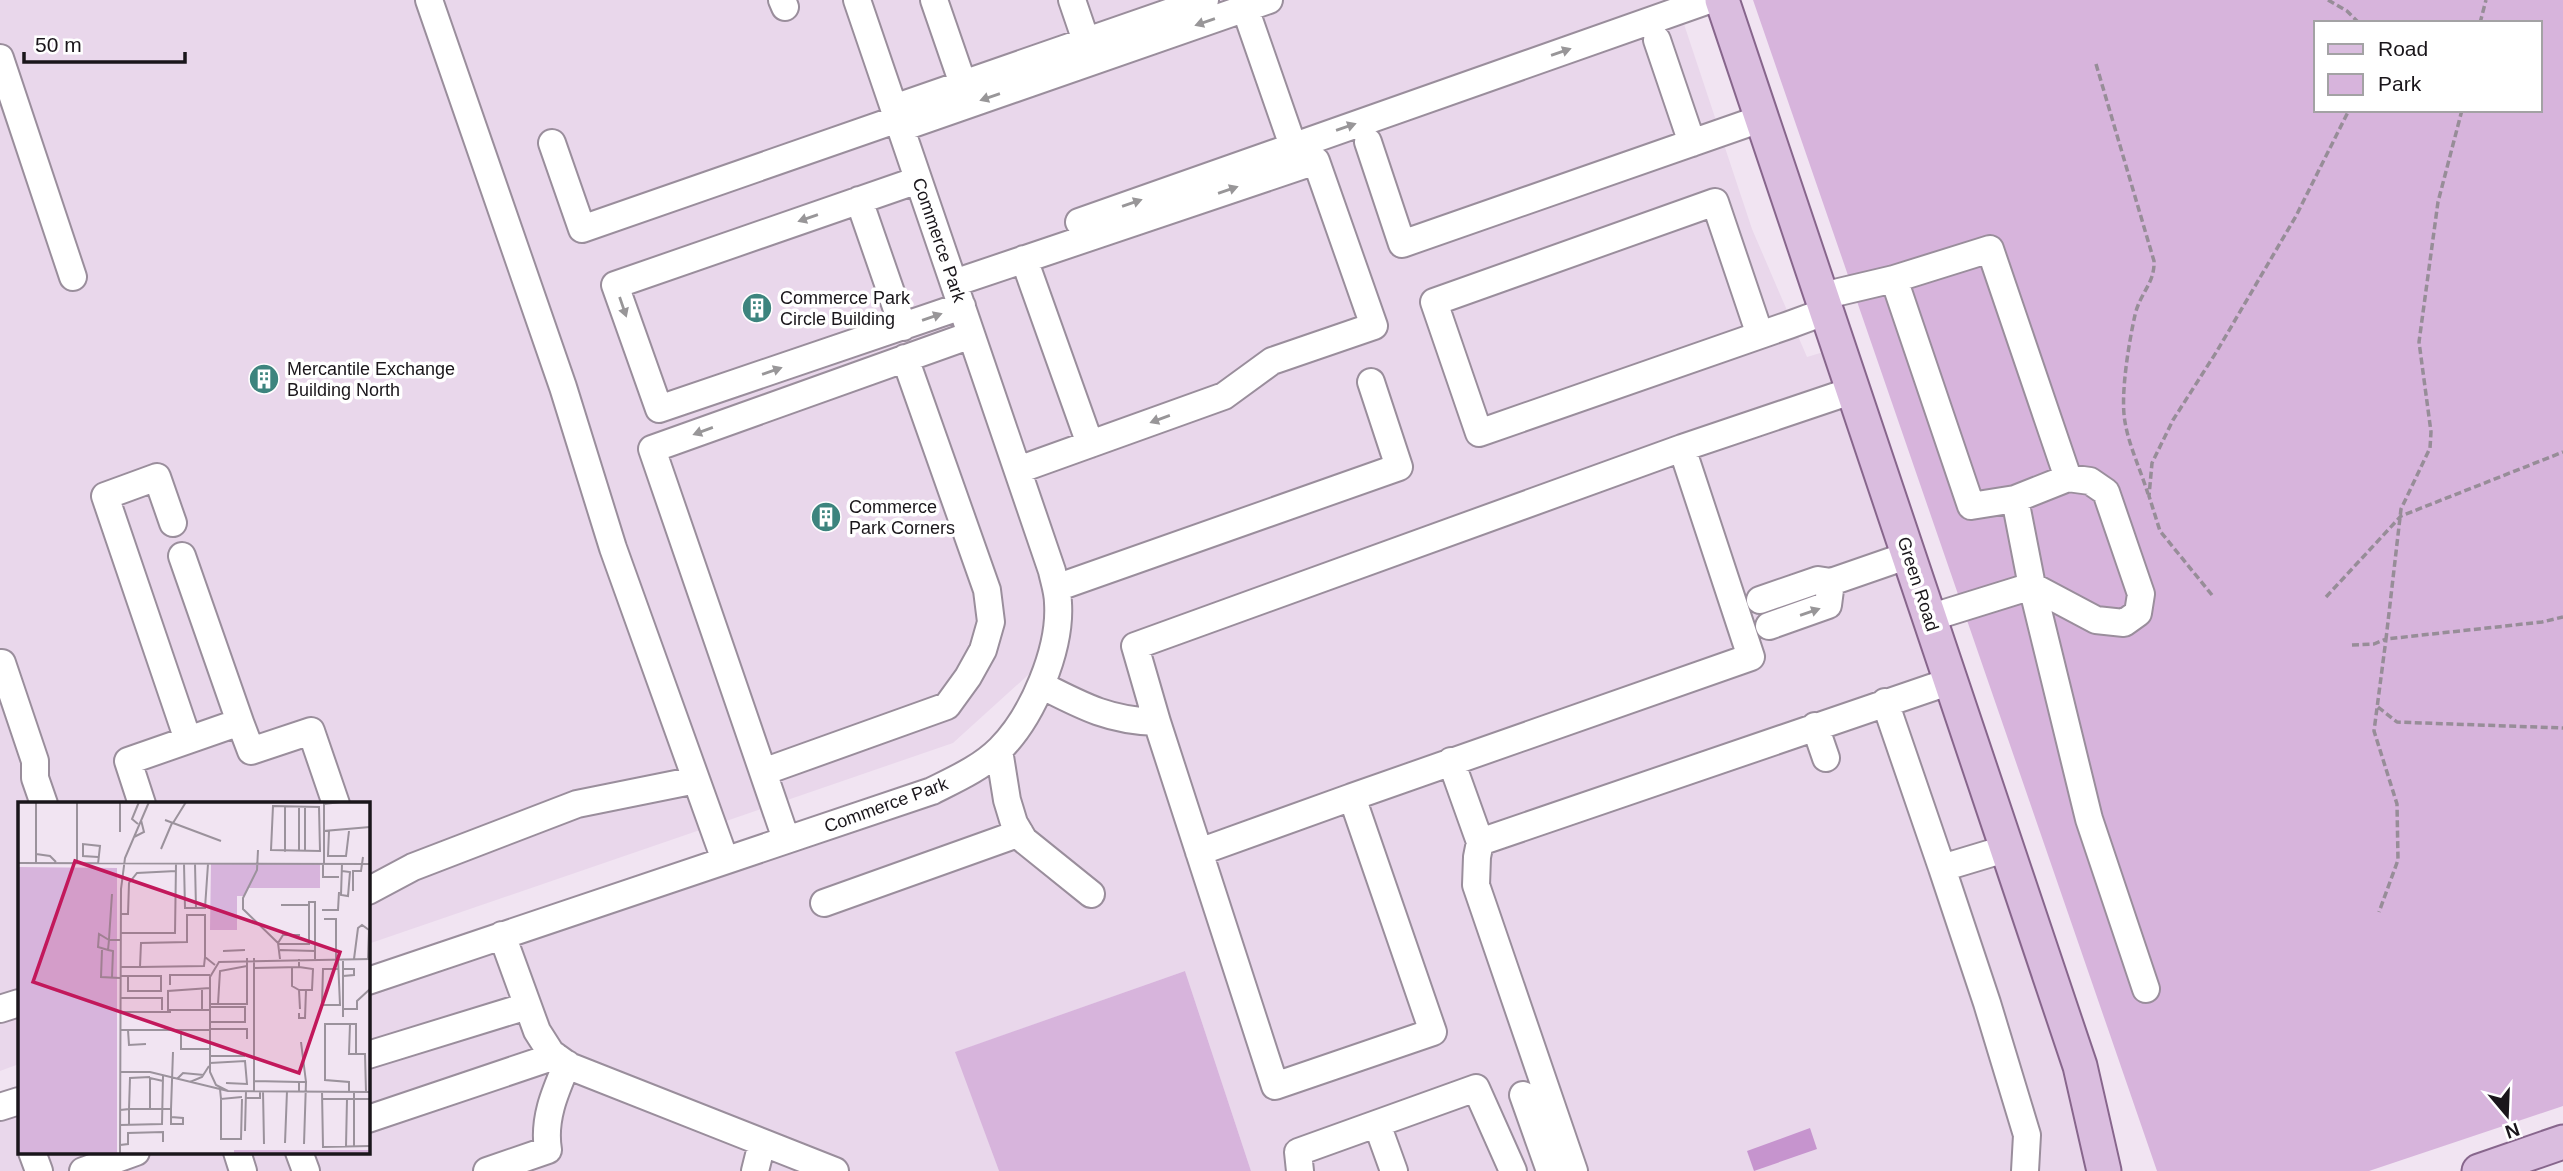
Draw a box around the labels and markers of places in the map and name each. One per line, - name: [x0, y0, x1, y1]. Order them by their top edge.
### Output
- place label: Commerce Park Circle Building: [780, 288, 911, 329]
- building icon: Commerce Park Circle Building: [740, 291, 774, 325]
- place label: Mercantile Exchange Building North: [287, 359, 455, 400]
- building icon: Mercantile Exchange Building North: [247, 362, 281, 396]
- place label: Commerce Park Corners: [849, 497, 955, 538]
- building icon: Commerce Park Corners: [809, 500, 843, 534]

